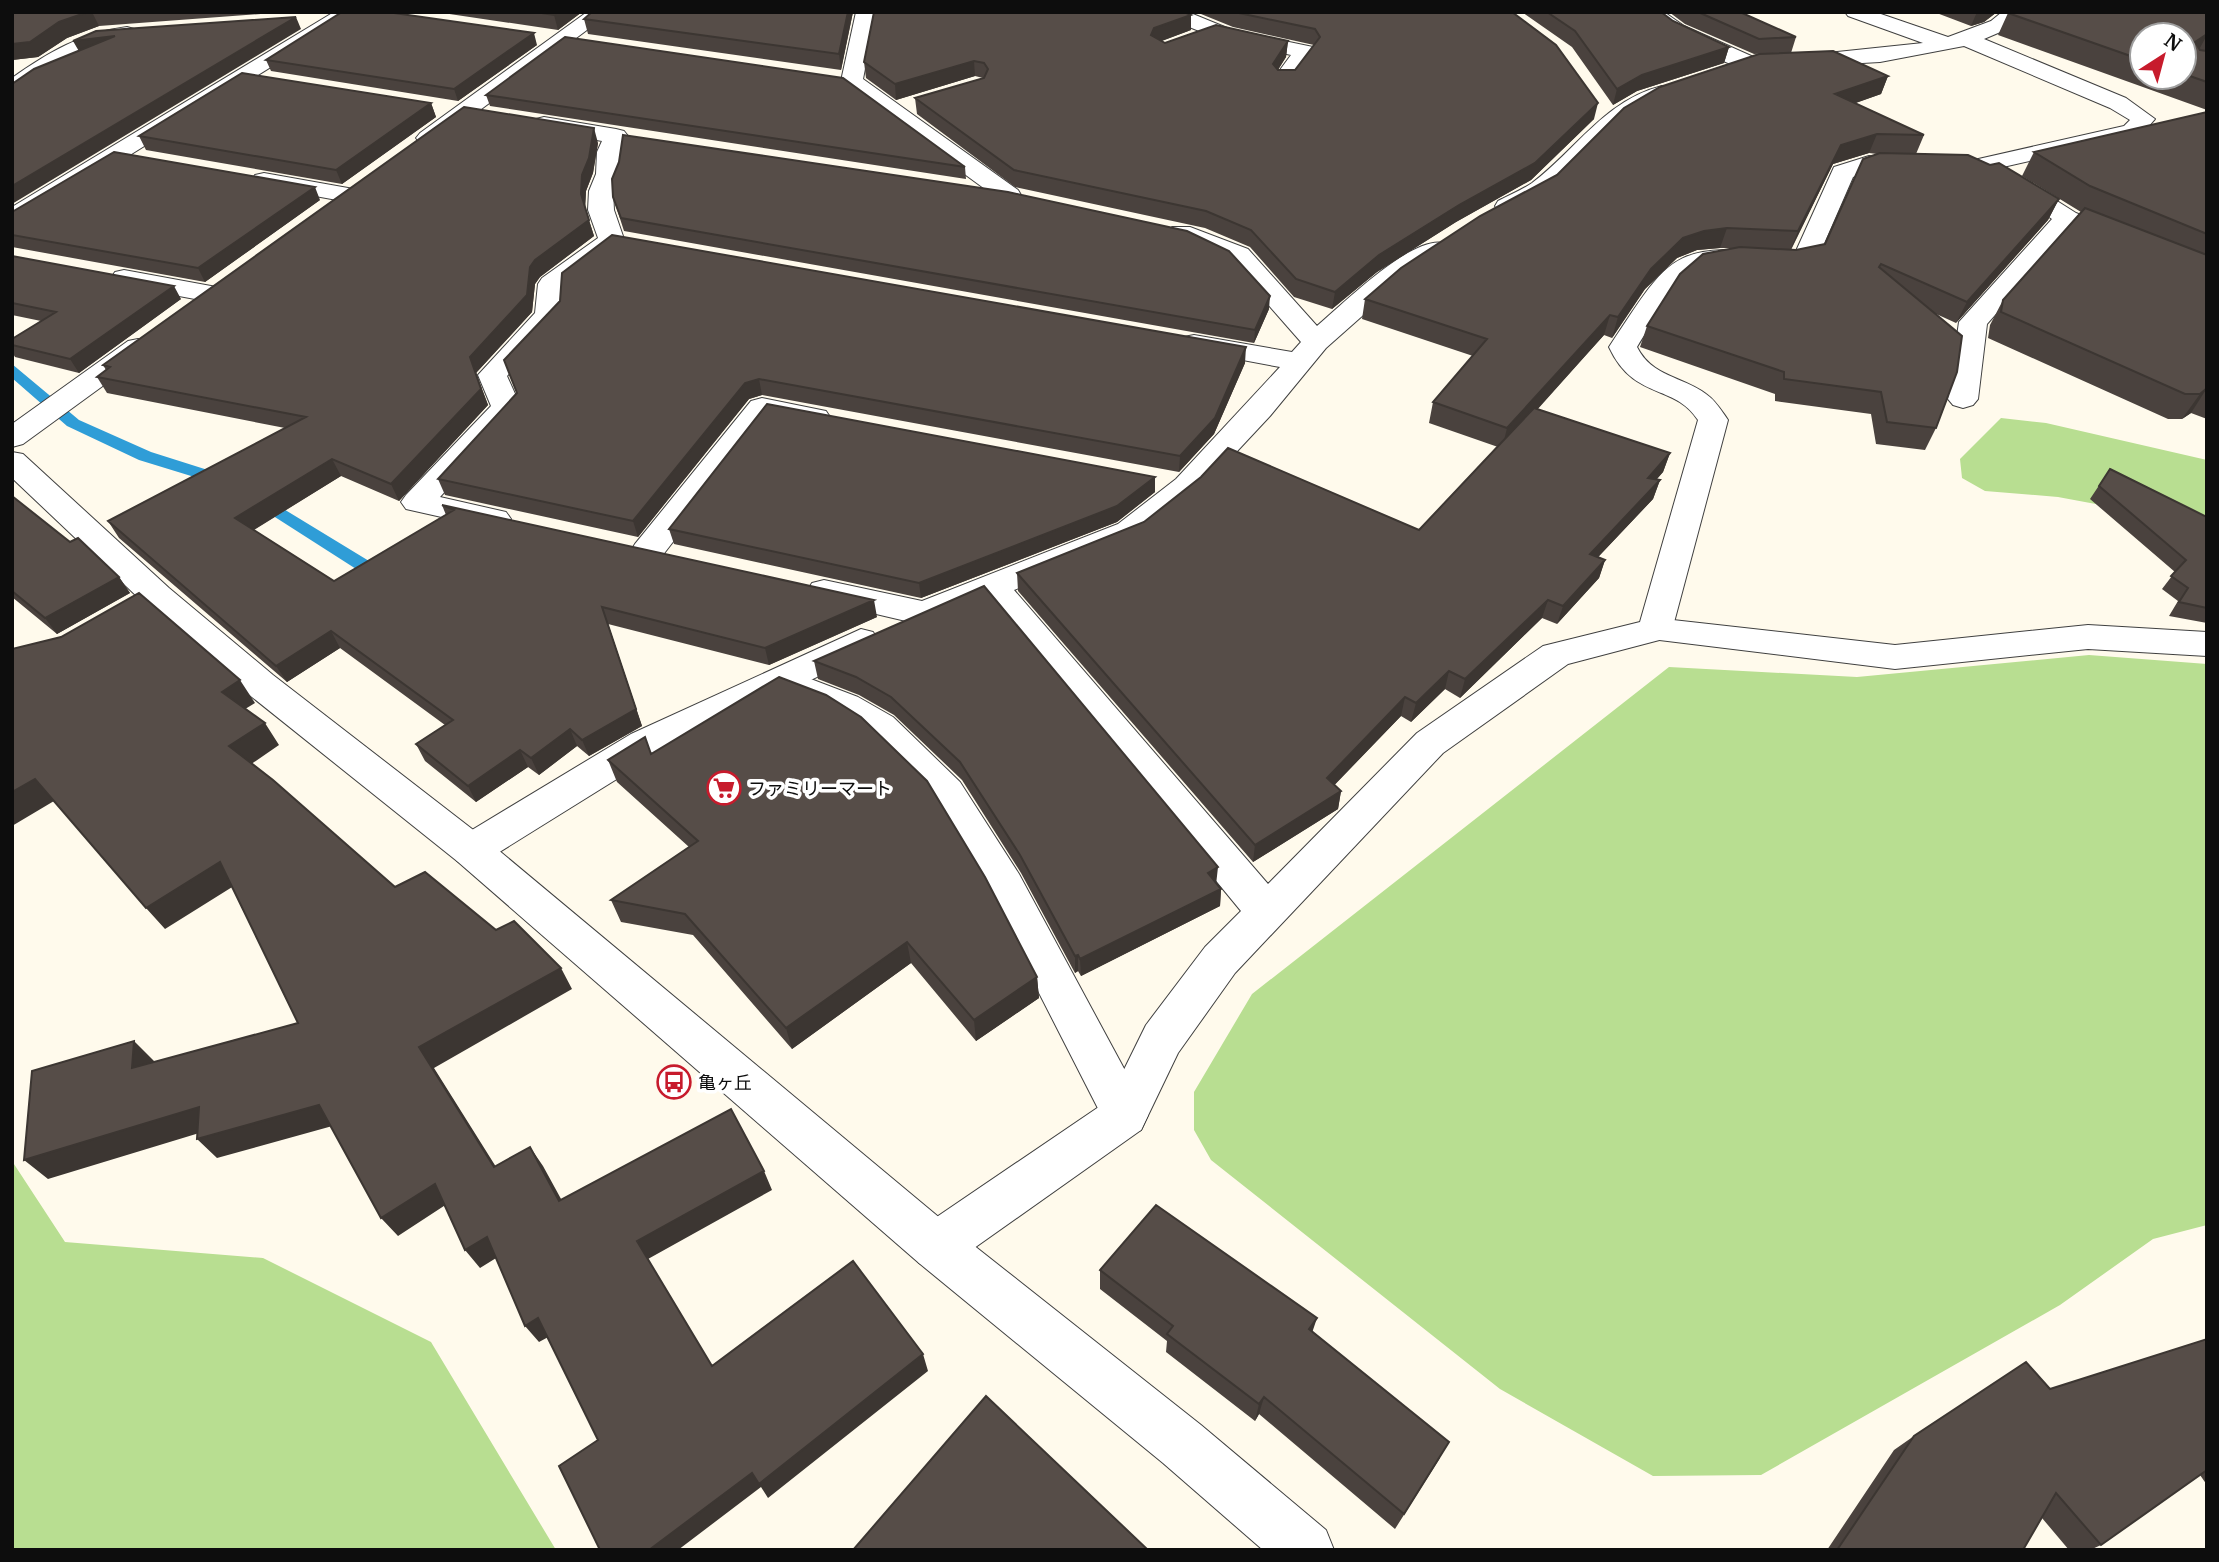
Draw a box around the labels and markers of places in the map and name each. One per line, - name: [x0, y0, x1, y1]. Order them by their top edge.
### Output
- supermarket icon: ファミリーマート: [705, 769, 743, 807]
- place label: ファミリーマート: [748, 777, 892, 800]
- bus stop icon: 亀ヶ丘: [655, 1063, 693, 1101]
- place label: 亀ヶ丘: [698, 1071, 752, 1094]

